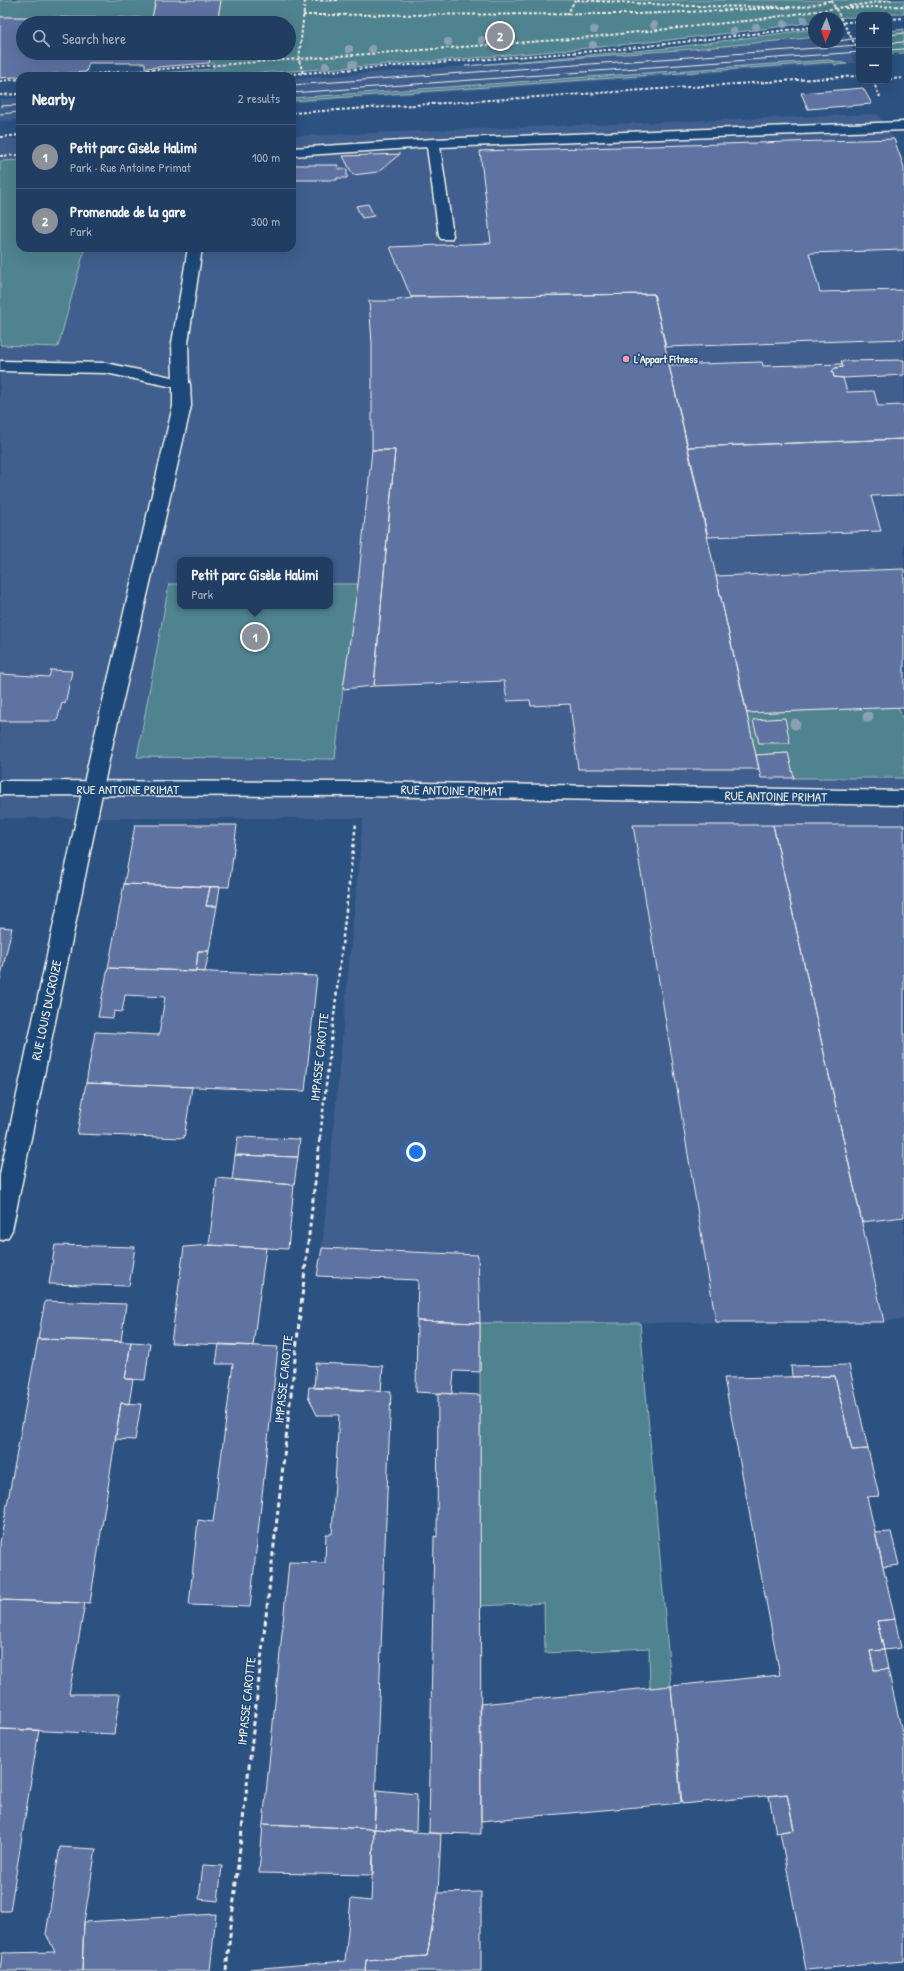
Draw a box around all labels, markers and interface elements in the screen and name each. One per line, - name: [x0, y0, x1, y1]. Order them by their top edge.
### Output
- north arrow: [808, 12, 844, 48]
- map controls: [856, 12, 892, 84]
- button: +: [856, 12, 892, 48]
- search box: [16, 16, 296, 60]
- pin: 2: [487, 21, 513, 51]
- icon: search: [30, 27, 52, 49]
- text: Search here: [62, 28, 126, 49]
- button: −: [856, 48, 892, 84]
- text: Nearby: [32, 87, 75, 110]
- text: 2 results: [238, 89, 280, 107]
- text: Petit parc Gisèle Halimi: [70, 137, 197, 158]
- text: 1: [43, 148, 47, 166]
- text: 100 m: [252, 148, 280, 166]
- text: Park · Rue Antoine Primat: [70, 158, 191, 176]
- text: Promenade de la gare: [70, 201, 186, 222]
- text: 2: [42, 212, 48, 230]
- text: 300 m: [251, 212, 280, 230]
- text: Park: [70, 222, 92, 240]
- place label: L'Appart Fitness: [634, 352, 698, 367]
- marker: L'Appart Fitness: [621, 354, 631, 364]
- popup: [177, 557, 333, 609]
- text: Petit parc Gisèle Halimi: [191, 564, 319, 585]
- text: Park: [191, 585, 213, 603]
- pin: 1: [242, 622, 268, 652]
- street label: RUE ANTOINE PRIMAT: [77, 780, 180, 798]
- street label: RUE ANTOINE PRIMAT: [401, 780, 504, 800]
- street label: RUE ANTOINE PRIMAT: [725, 786, 828, 806]
- street label: RUE LOUIS DUCROIZE: [27, 958, 65, 1062]
- street label: IMPASSE CAROTTE: [305, 1012, 333, 1102]
- your location: [406, 1142, 426, 1162]
- street label: IMPASSE CAROTTE: [269, 1334, 297, 1424]
- street label: IMPASSE CAROTTE: [232, 1656, 260, 1746]

